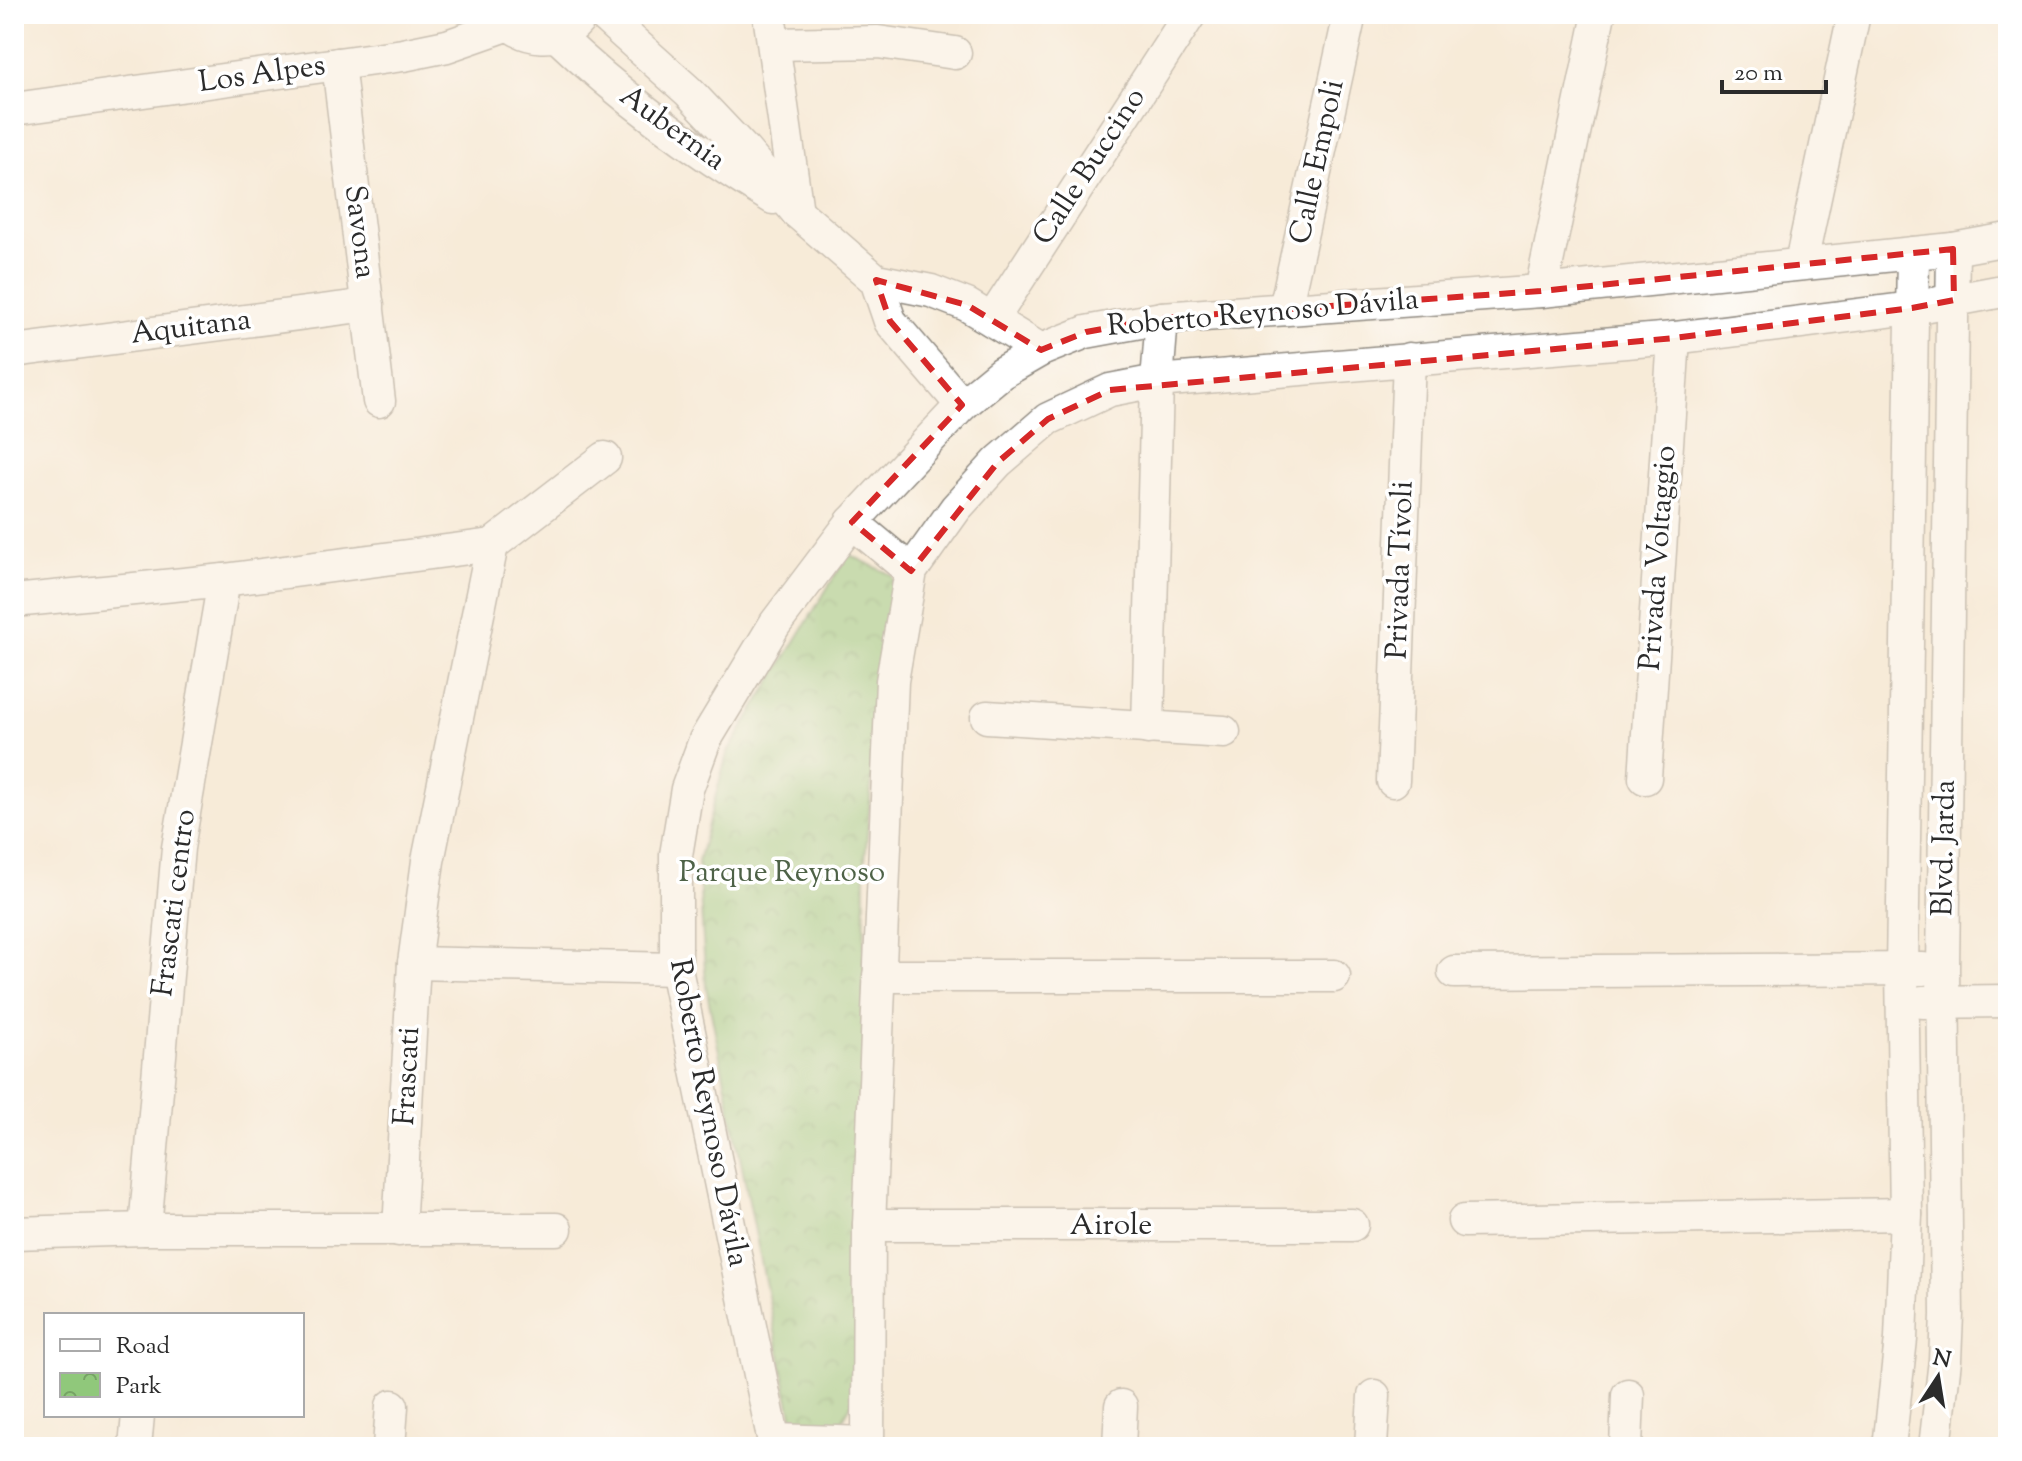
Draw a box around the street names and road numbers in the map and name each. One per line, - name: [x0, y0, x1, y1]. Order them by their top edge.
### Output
- street label: Los Alpes: [196, 45, 328, 105]
- street label: Aubernia: [610, 76, 734, 182]
- street label: Calle Empoli: [1280, 76, 1356, 248]
- street label: Calle Buccino: [1023, 80, 1157, 254]
- street label: Savona: [332, 183, 386, 281]
- street label: Roberto Reynoso Dávila: [1105, 279, 1421, 349]
- street label: Aquitana: [128, 299, 254, 357]
- street label: Privada Voltaggio: [1630, 444, 1688, 672]
- street label: Privada Tívoli: [1376, 480, 1426, 660]
- street label: Blvd. Jarda: [1922, 779, 1968, 917]
- street label: Frascati centro: [142, 807, 208, 999]
- street label: Roberto Reynoso Dávila: [657, 955, 759, 1271]
- street label: Frascati: [384, 1025, 432, 1127]
- street label: Airole: [1070, 1205, 1152, 1248]

